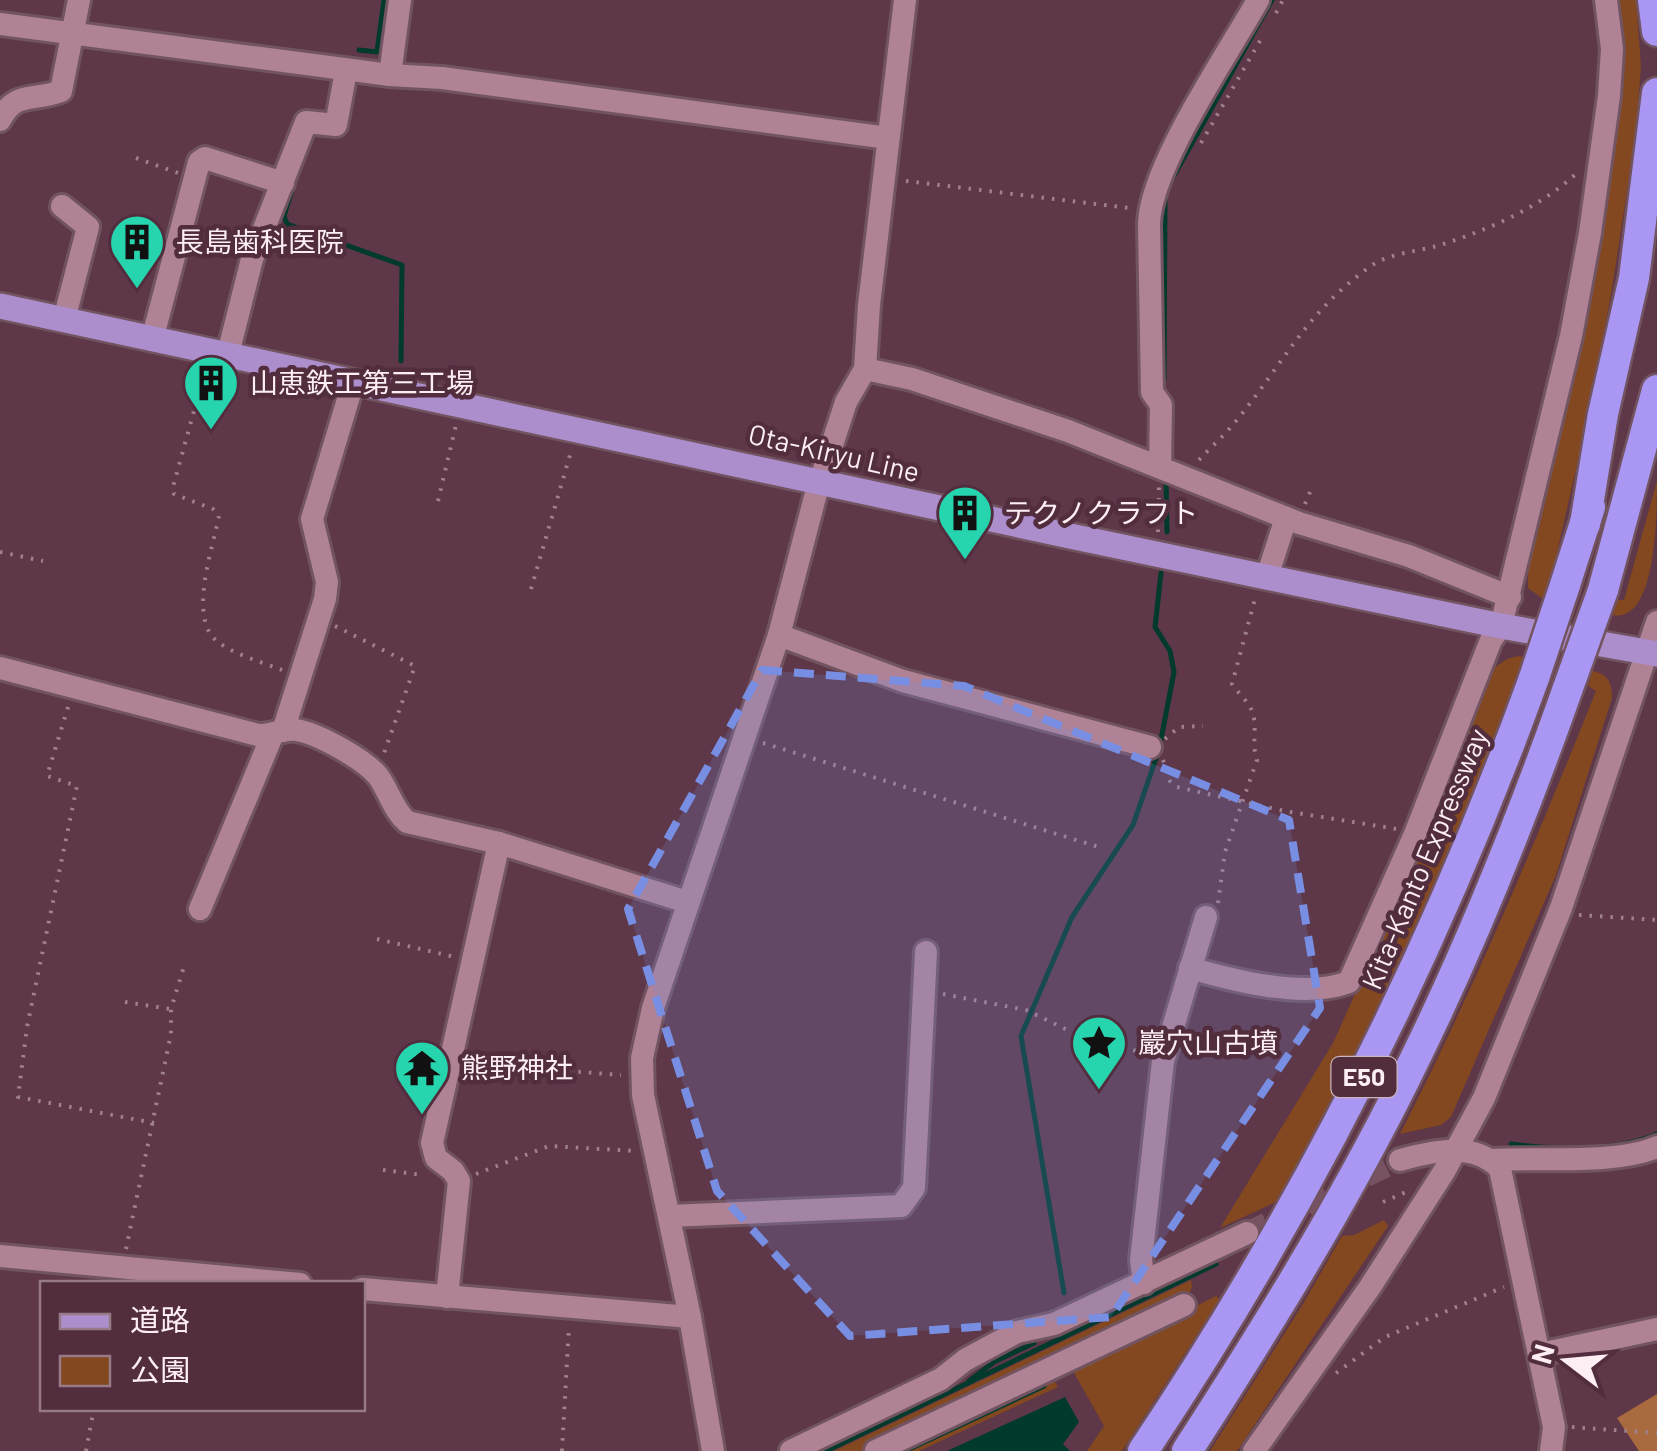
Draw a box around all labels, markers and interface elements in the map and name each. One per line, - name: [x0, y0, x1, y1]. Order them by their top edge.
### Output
- building icon: 長島歯科医院: [107, 212, 167, 291]
- place label: 長島歯科医院: [176, 224, 344, 258]
- building icon: 山恵鉄工第三工場: [181, 353, 241, 432]
- place label: 山恵鉄工第三工場: [250, 365, 474, 399]
- street label: Ota-Kiryu Line: [745, 416, 923, 488]
- building icon: テクノクラフト: [935, 483, 995, 562]
- place label: テクノクラフト: [1004, 495, 1198, 529]
- street label: Kita-Kanto Expressway: [1354, 723, 1494, 994]
- place icon: 巖穴山古墳: [1069, 1013, 1129, 1092]
- place label: 巖穴山古墳: [1138, 1025, 1278, 1059]
- temple icon: 熊野神社: [392, 1038, 452, 1117]
- place label: 熊野神社: [461, 1050, 573, 1084]
- road number: E50: [1332, 1057, 1396, 1097]
- legend: [40, 1281, 365, 1411]
- text: 道路: [130, 1301, 190, 1337]
- north arrow: [1517, 1311, 1617, 1411]
- text: N: [1523, 1340, 1561, 1367]
- text: 公園: [130, 1351, 190, 1387]

